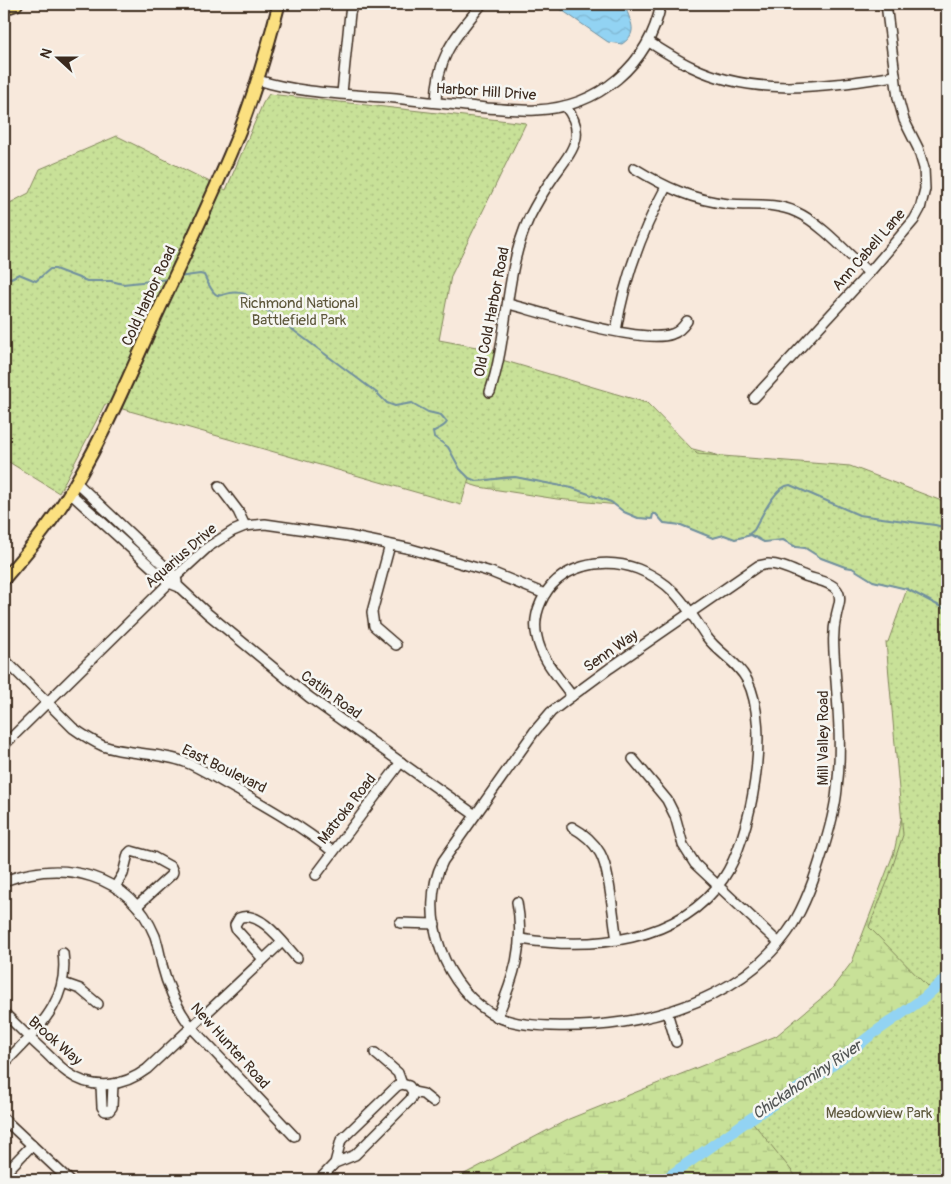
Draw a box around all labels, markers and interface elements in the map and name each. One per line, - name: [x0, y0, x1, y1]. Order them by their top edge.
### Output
- north arrow: [32, 32, 82, 82]
- text: N: [37, 46, 56, 61]
- street label: Harbor Hill Drive: [435, 79, 537, 105]
- street label: Ann Cabell Lane: [828, 205, 910, 295]
- street label: Cold Harbor Road: [117, 243, 181, 349]
- street label: Old Cold Harbor Road: [470, 245, 514, 379]
- park label: Richmond National Battlefield Park: [240, 294, 358, 330]
- street label: Aquarius Drive: [141, 519, 221, 592]
- street label: Senn Way: [580, 625, 642, 677]
- street label: Catlin Road: [297, 667, 365, 723]
- street label: Mill Valley Road: [814, 690, 833, 786]
- street label: East Boulevard: [179, 740, 269, 798]
- street label: Matroka Road: [314, 770, 380, 848]
- street label: New Hunter Road: [186, 999, 274, 1093]
- street label: Brook Way: [24, 1012, 86, 1070]
- water label: Chickahominy River: [749, 1035, 867, 1124]
- park label: Meadowview Park: [826, 1104, 933, 1123]

